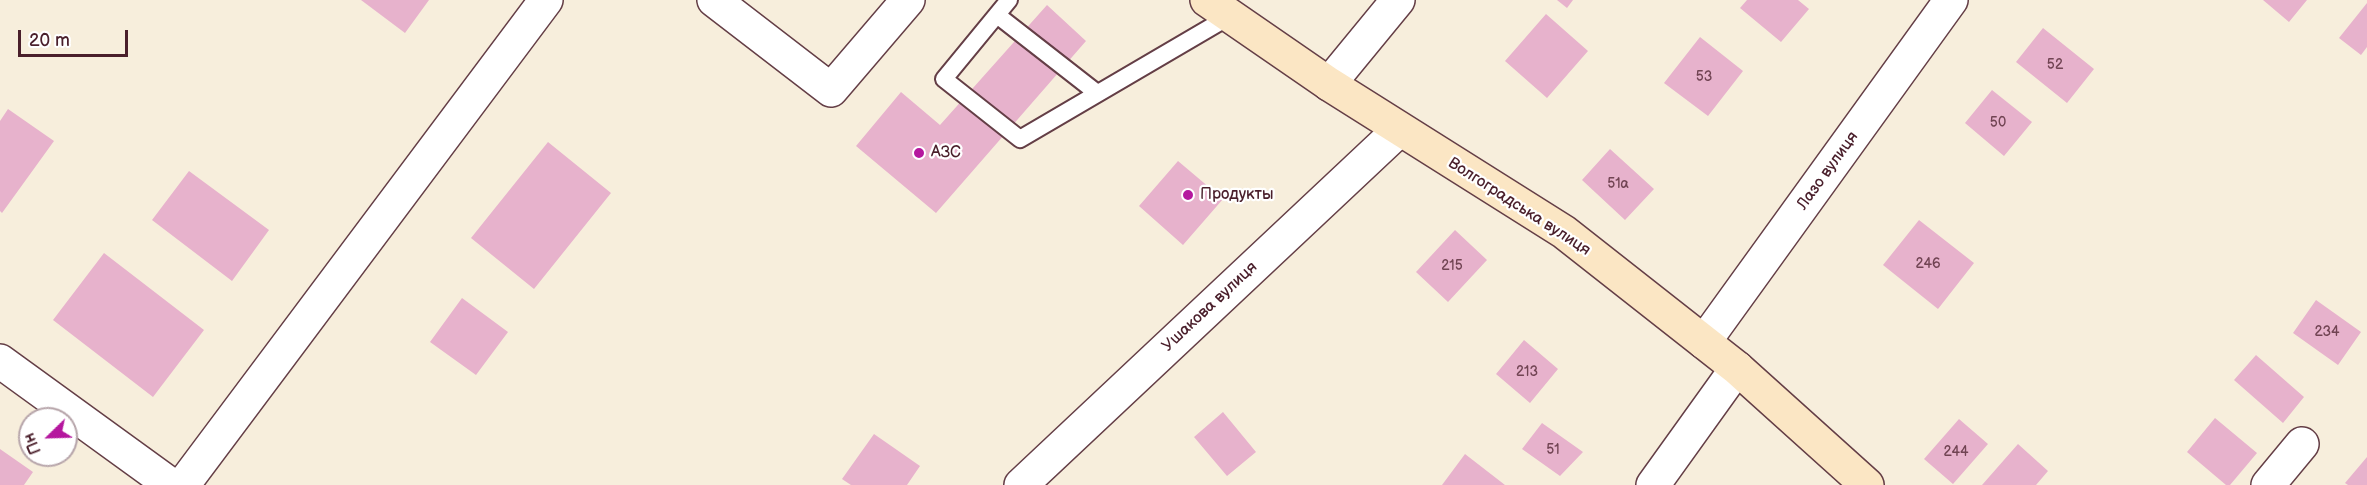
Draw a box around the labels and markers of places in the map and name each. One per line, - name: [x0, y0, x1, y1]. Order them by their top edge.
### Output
- place label: АЗС: [931, 143, 961, 163]
- marker: АЗС: [912, 146, 926, 160]
- place label: Продукты: [1200, 185, 1273, 205]
- marker: Продукты: [1181, 188, 1195, 202]

